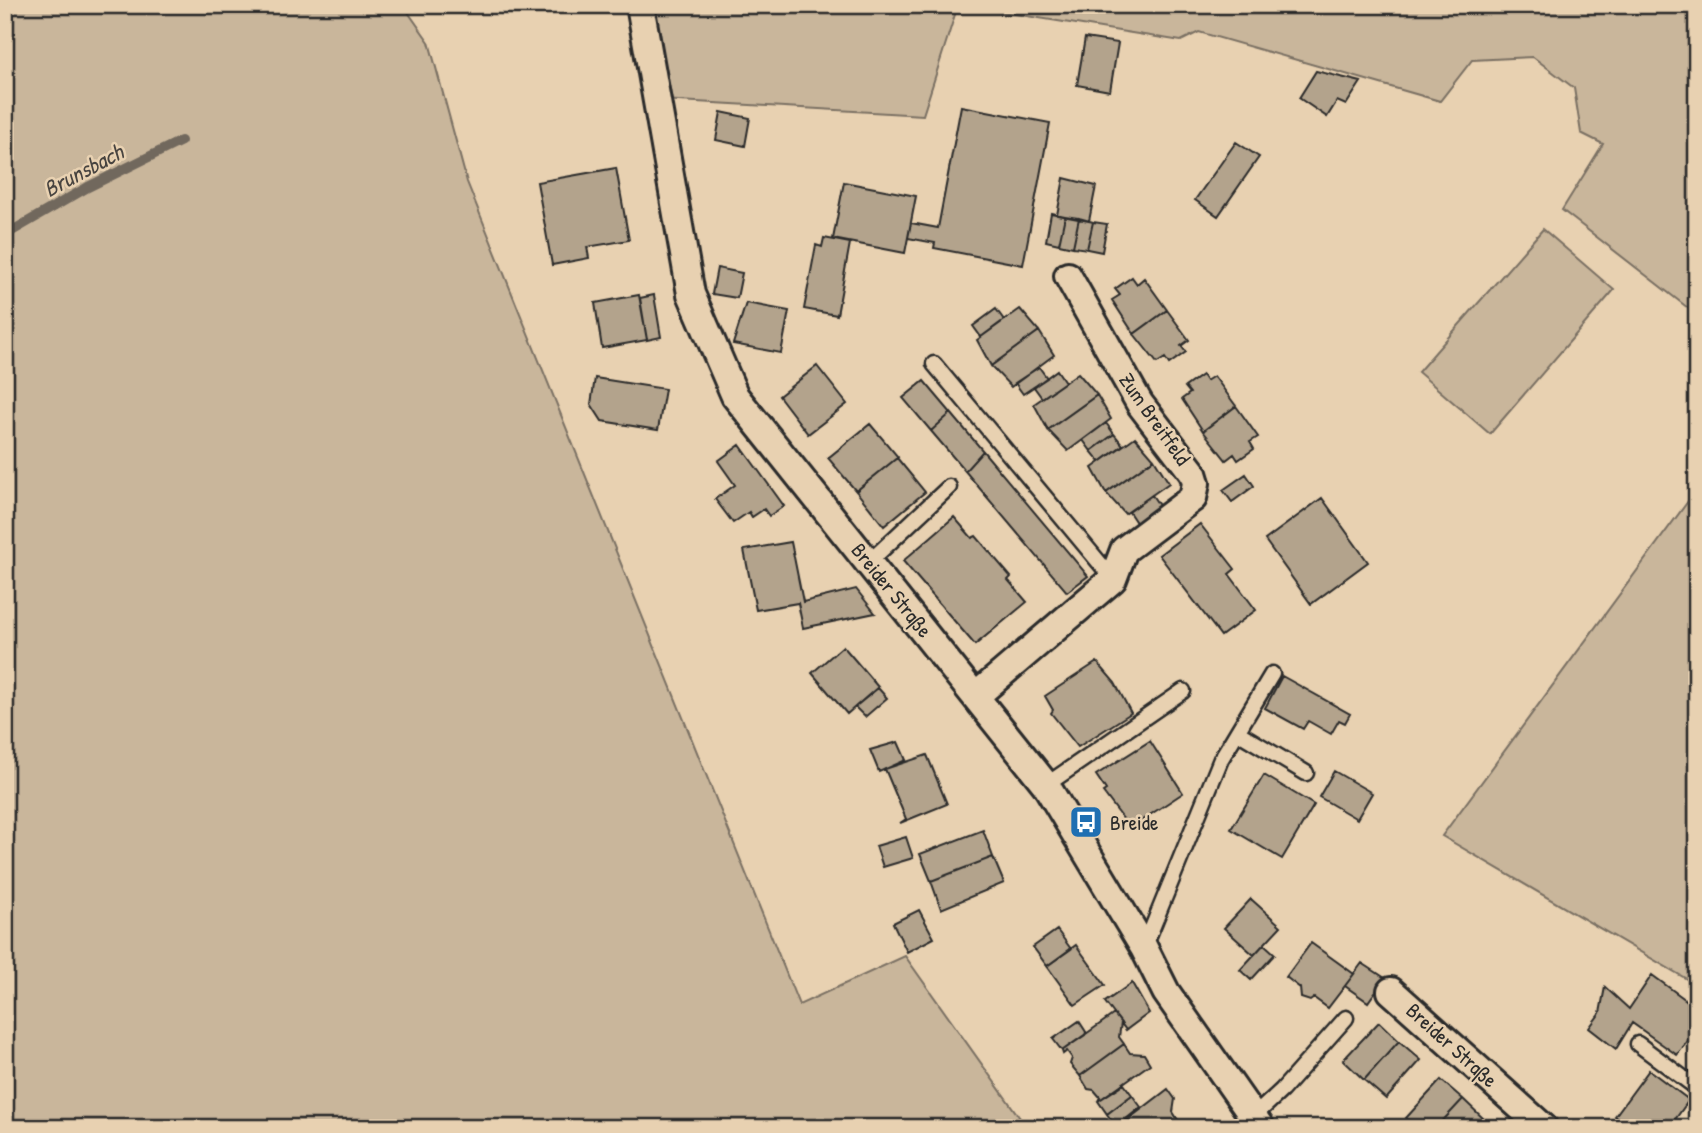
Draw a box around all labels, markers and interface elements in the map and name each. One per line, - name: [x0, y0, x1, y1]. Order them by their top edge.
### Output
- water label: Brunsbach: [38, 135, 129, 204]
- street label: Zum Breitfeld: [1112, 367, 1198, 471]
- street label: Breider Straße: [845, 537, 939, 643]
- bus stop icon: Breide: [1067, 803, 1105, 841]
- place label: Breide: [1110, 808, 1158, 837]
- street label: Breider Straße: [1400, 996, 1504, 1094]

